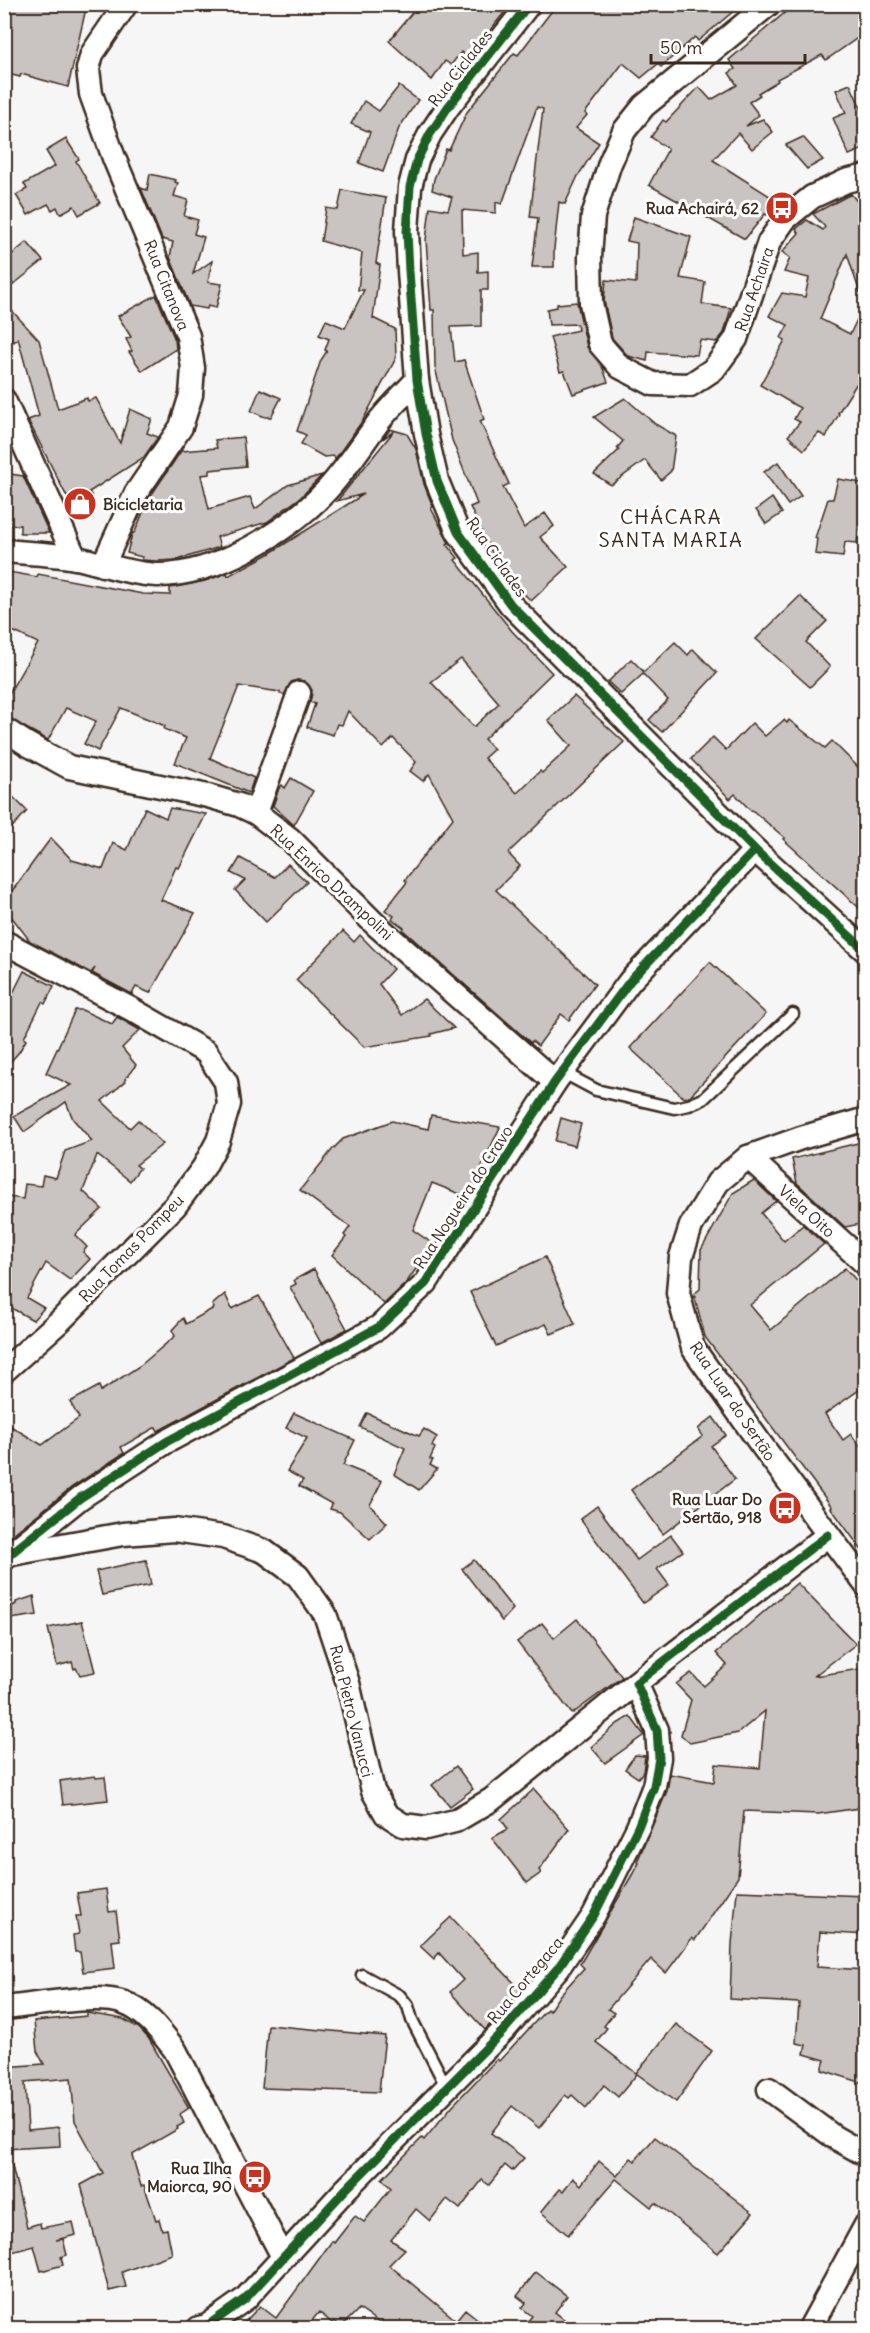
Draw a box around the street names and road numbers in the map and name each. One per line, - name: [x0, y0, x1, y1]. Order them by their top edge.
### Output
- street label: Rua Ciclades: [424, 25, 496, 111]
- street label: Rua Citanova: [140, 237, 194, 333]
- street label: Rua Achaira: [730, 244, 778, 334]
- street label: Rua Ciclades: [462, 513, 532, 601]
- street label: Rua Enrico Drampolini: [266, 820, 398, 944]
- street label: Rua Nogueira do Cravo: [409, 1122, 517, 1272]
- street label: Viela Oito: [775, 1180, 839, 1242]
- street label: Rua Tomas Pompeu: [74, 1190, 188, 1306]
- street label: Rua Luar do Sertão: [686, 1338, 780, 1464]
- street label: Rua Pietro Vanucci: [326, 1643, 378, 1779]
- street label: Rua Cortegaca: [483, 1933, 567, 2027]

